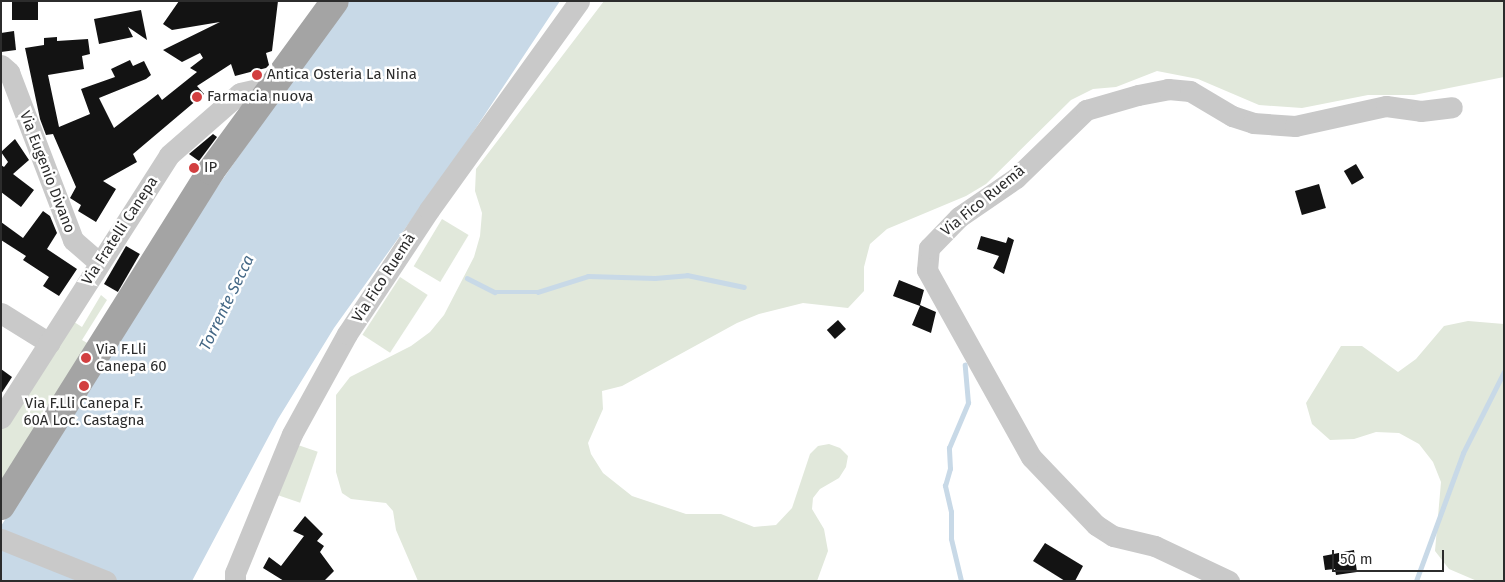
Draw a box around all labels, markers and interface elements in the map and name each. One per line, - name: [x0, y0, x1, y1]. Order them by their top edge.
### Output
- place label: Antica Osteria La Nina: [267, 66, 417, 84]
- marker: Antica Osteria La Nina: [251, 69, 263, 81]
- place label: Farmacia nuova: [207, 88, 313, 106]
- marker: Farmacia nuova: [191, 91, 203, 103]
- street label: Via Eugenio Divano: [15, 108, 79, 236]
- place label: IP: [204, 159, 217, 177]
- marker: IP: [188, 162, 200, 174]
- street label: Via Fico Ruemà: [938, 162, 1028, 240]
- street label: Via Fratelli Canepa: [78, 173, 162, 289]
- street label: Via Fico Ruemà: [349, 230, 419, 326]
- water label: Torrente Secca: [196, 252, 258, 354]
- place label: Via F.Lli Canepa 60: [96, 340, 167, 375]
- marker: Via F.Lli Canepa 60: [80, 352, 92, 364]
- marker: Via F.Lli Canepa F. 60A Loc. Castagna: [78, 380, 90, 392]
- place label: Via F.Lli Canepa F. 60A Loc. Castagna: [23, 394, 145, 429]
- scale bar: [1335, 540, 1448, 572]
- text: 50 m: [1340, 550, 1373, 568]

